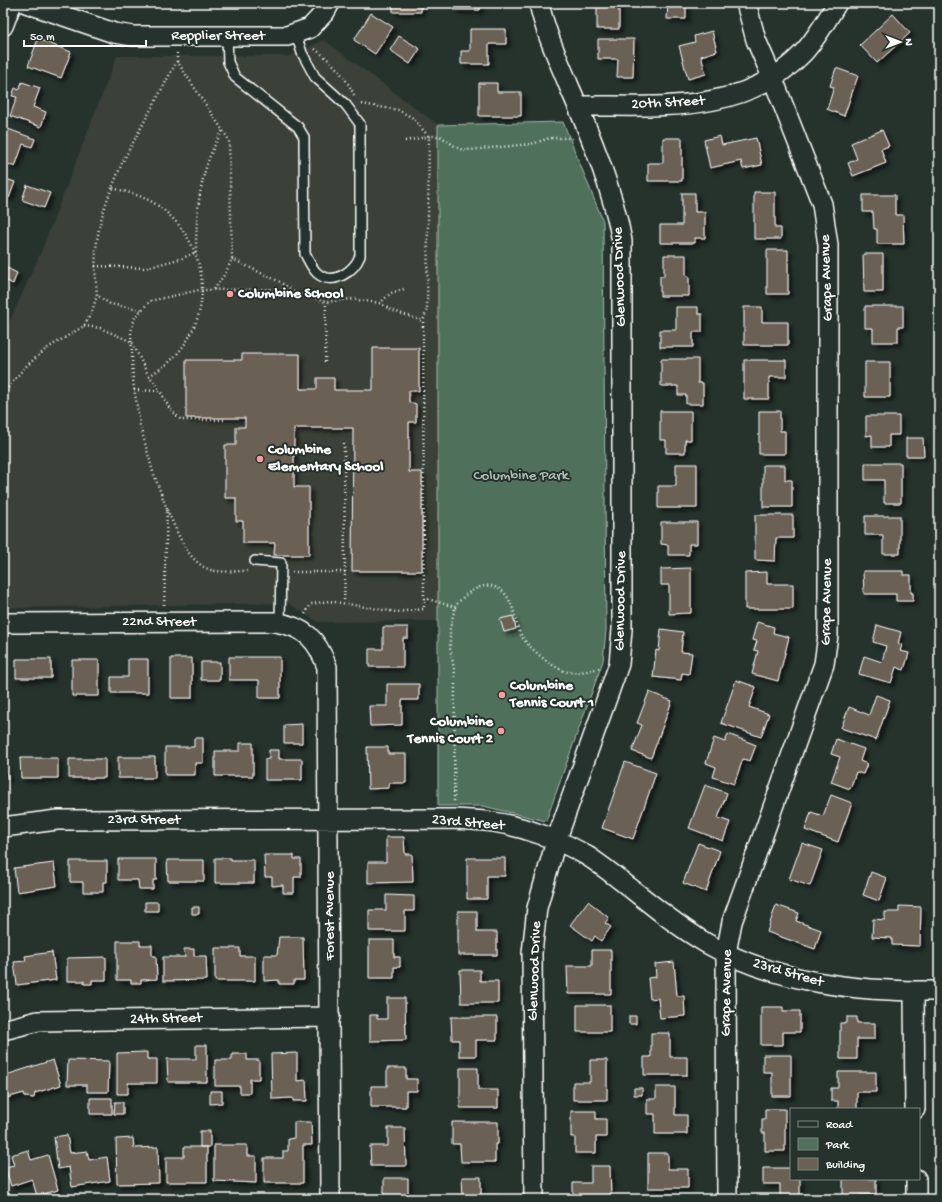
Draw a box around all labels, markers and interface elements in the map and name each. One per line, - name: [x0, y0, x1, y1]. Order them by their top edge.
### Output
- scale bar: [24, 22, 146, 48]
- north arrow: [880, 22, 920, 62]
- street label: Repplier Street: [171, 27, 267, 45]
- text: 50 m: [30, 31, 55, 45]
- text: N: [902, 38, 914, 46]
- street label: 20th Street: [631, 92, 707, 114]
- street label: Glenwood Drive: [609, 227, 631, 327]
- street label: Grape Avenue: [816, 234, 838, 322]
- place label: Columbine School: [237, 285, 344, 303]
- marker: Columbine School: [225, 289, 235, 299]
- place label: Columbine Elementary School: [267, 441, 384, 476]
- marker: Columbine Elementary School: [255, 454, 265, 464]
- park label: Columbine Park: [473, 467, 570, 485]
- street label: Glenwood Drive: [611, 551, 631, 651]
- street label: Grape Avenue: [817, 558, 837, 646]
- street label: 22nd Street: [122, 613, 198, 631]
- place label: Columbine Tennis Court 1: [509, 677, 594, 712]
- marker: Columbine Tennis Court 1: [497, 690, 507, 700]
- place label: Columbine Tennis Court 2: [407, 713, 494, 748]
- marker: Columbine Tennis Court 2: [496, 726, 506, 736]
- street label: 23rd Street: [108, 811, 182, 829]
- street label: 23rd Street: [431, 811, 507, 835]
- street label: Forest Avenue: [321, 871, 339, 961]
- street label: Glenwood Drive: [524, 921, 546, 1021]
- street label: Grape Avenue: [717, 949, 737, 1037]
- street label: 23rd Street: [751, 954, 827, 992]
- street label: 24th Street: [130, 1009, 204, 1029]
- legend: [790, 1108, 920, 1180]
- text: Road: [826, 1119, 853, 1133]
- text: Park: [825, 1139, 851, 1153]
- text: Building: [825, 1159, 865, 1173]

